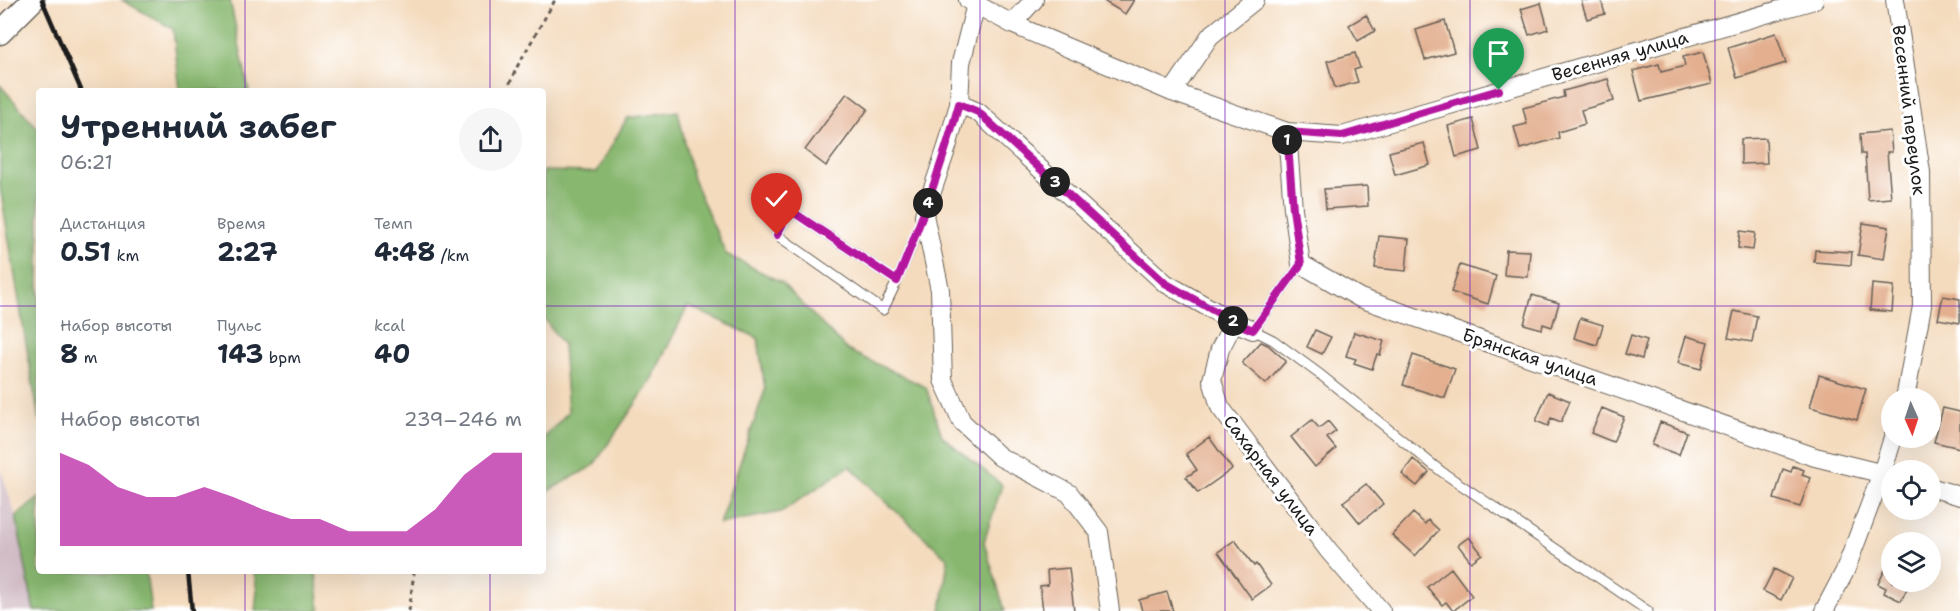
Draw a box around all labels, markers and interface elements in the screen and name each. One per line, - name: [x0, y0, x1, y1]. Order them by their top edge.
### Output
- street label: Весенний переулок: [1887, 24, 1931, 197]
- street label: Весенняя улица: [1549, 25, 1691, 87]
- pin: [1473, 28, 1524, 90]
- icon: arrive: [1482, 37, 1515, 70]
- text: Утренний забег: [60, 104, 337, 149]
- button: share: [459, 108, 522, 171]
- pin: 1: [1272, 125, 1302, 155]
- text: 1: [1283, 129, 1291, 150]
- text: 06:21: [60, 149, 113, 175]
- pin: 3: [1040, 167, 1070, 197]
- text: 3: [1049, 171, 1061, 192]
- pin: [751, 173, 802, 235]
- icon: check: [760, 182, 793, 215]
- pin: 4: [913, 188, 943, 218]
- text: 4: [922, 192, 934, 213]
- text: Дистанция: [60, 213, 146, 234]
- text: Время: [217, 213, 266, 234]
- text: Темп: [374, 213, 413, 234]
- text: 0.51: [60, 234, 111, 269]
- text: 2:27: [217, 234, 278, 269]
- text: 4:48: [374, 234, 435, 269]
- text: km: [111, 245, 139, 266]
- text: /km: [435, 245, 469, 266]
- pin: 2: [1218, 306, 1248, 336]
- text: 2: [1227, 310, 1239, 331]
- text: Набор высоты: [60, 315, 172, 336]
- text: Пульс: [217, 315, 262, 336]
- text: kcal: [374, 315, 405, 336]
- street label: Брянская улица: [1459, 323, 1601, 391]
- text: 8: [60, 336, 78, 371]
- text: 143: [217, 336, 263, 371]
- text: 40: [374, 336, 410, 371]
- text: m: [78, 347, 97, 368]
- text: bpm: [263, 347, 301, 368]
- north arrow: [1881, 388, 1941, 448]
- map controls: [1881, 388, 1941, 592]
- text: Набор высоты: [60, 406, 200, 432]
- text: 239–246 m: [404, 406, 522, 432]
- street label: Сахарная улица: [1218, 410, 1324, 540]
- button: locate: [1881, 460, 1941, 520]
- button: layers: [1881, 532, 1941, 592]

